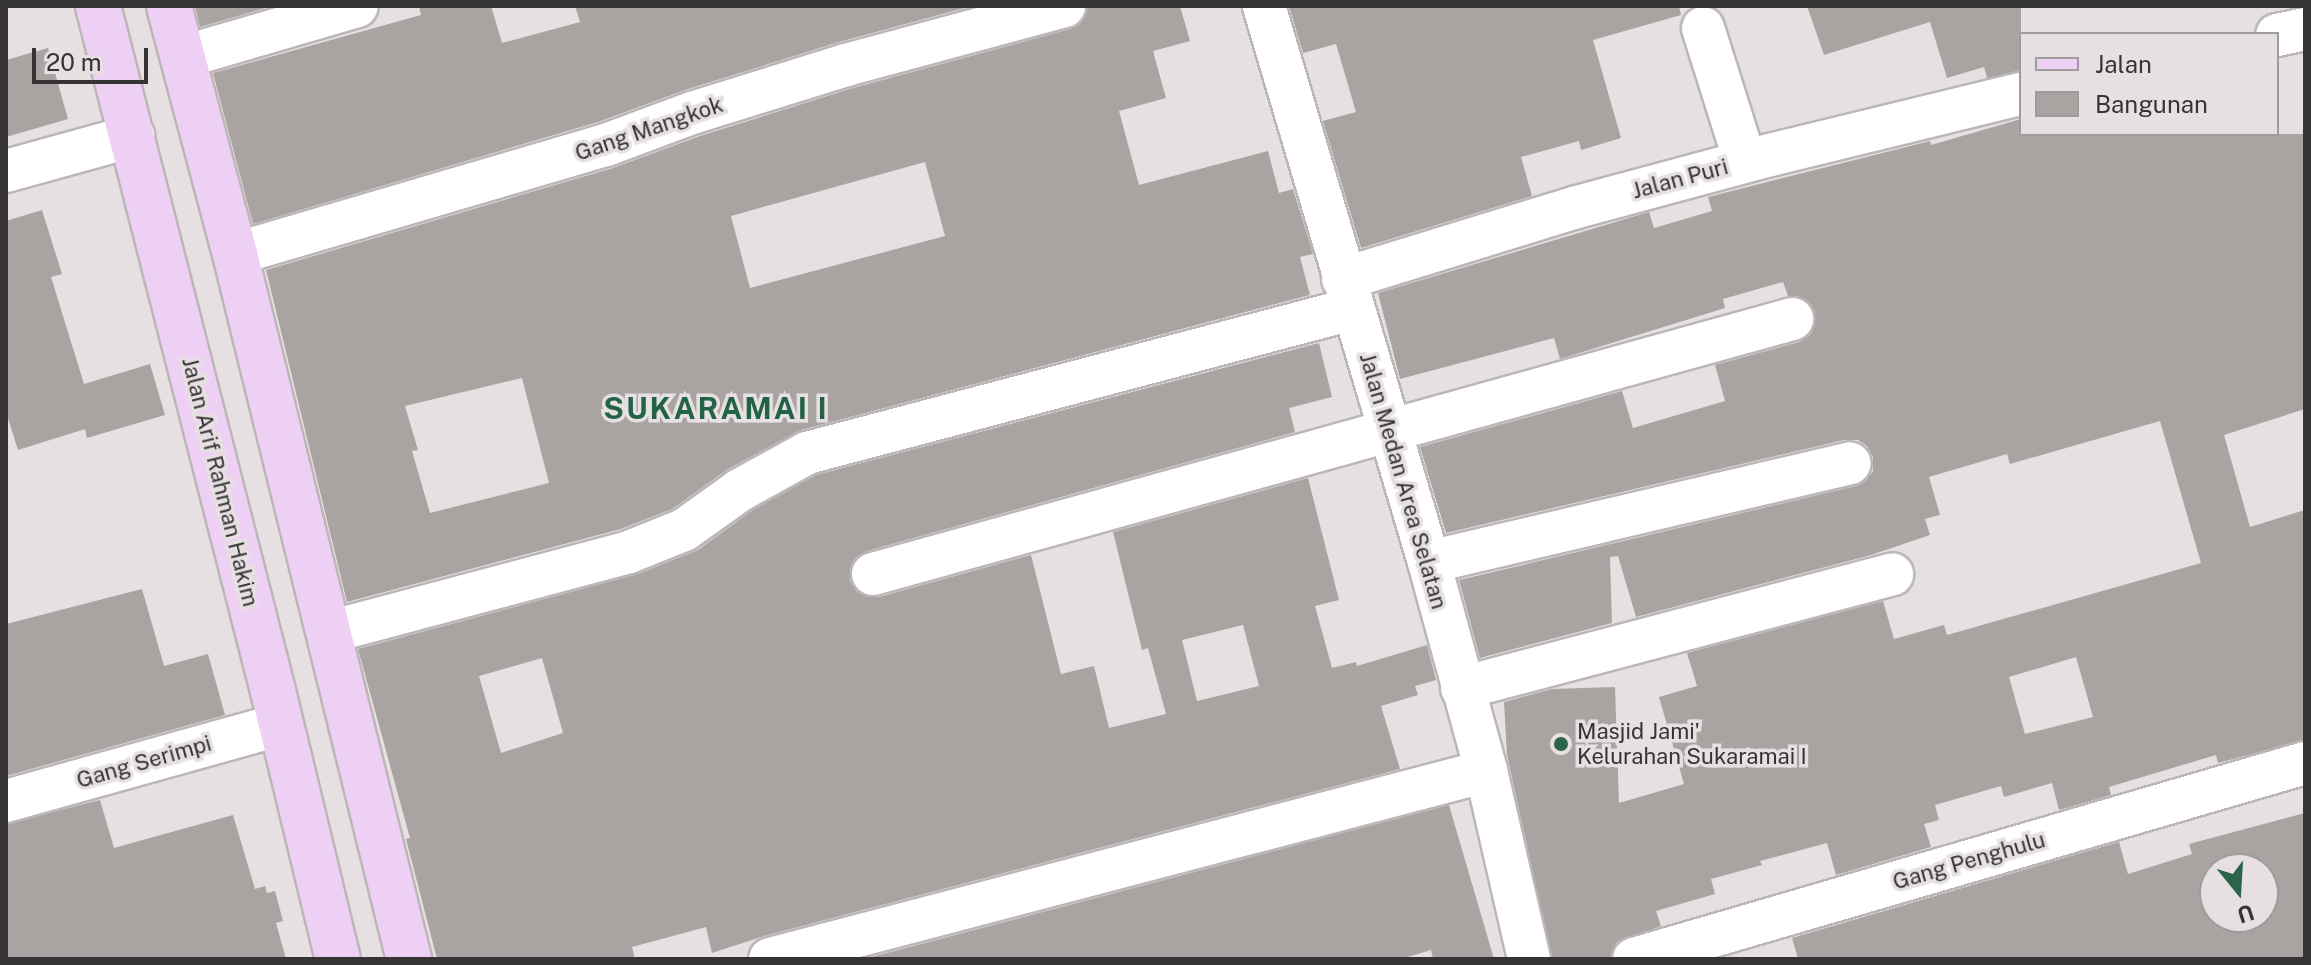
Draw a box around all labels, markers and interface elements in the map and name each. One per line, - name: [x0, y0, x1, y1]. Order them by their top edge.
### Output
- scale bar: [36, 32, 152, 82]
- legend: [2019, 32, 2279, 136]
- text: 20 m: [46, 48, 102, 76]
- text: Jalan: [2095, 50, 2152, 78]
- text: Bangunan: [2095, 90, 2208, 118]
- street label: Gang Mangkok: [572, 91, 726, 167]
- street label: Jalan Puri: [1629, 154, 1731, 204]
- street label: Jalan Medan Area Selatan: [1354, 350, 1452, 612]
- street label: Jalan Arif Rahman Hakim: [176, 355, 264, 609]
- district label: SUKARAMAI I: [603, 390, 829, 426]
- place label: Masjid Jami' Kelurahan Sukaramai I: [1577, 718, 1807, 770]
- street label: Gang Serimpi: [74, 730, 214, 794]
- marker: Masjid Jami' Kelurahan Sukaramai I: [1552, 735, 1570, 753]
- street label: Gang Penghulu: [1890, 827, 2048, 895]
- north arrow: [2199, 853, 2279, 933]
- text: U: [2234, 899, 2257, 929]

